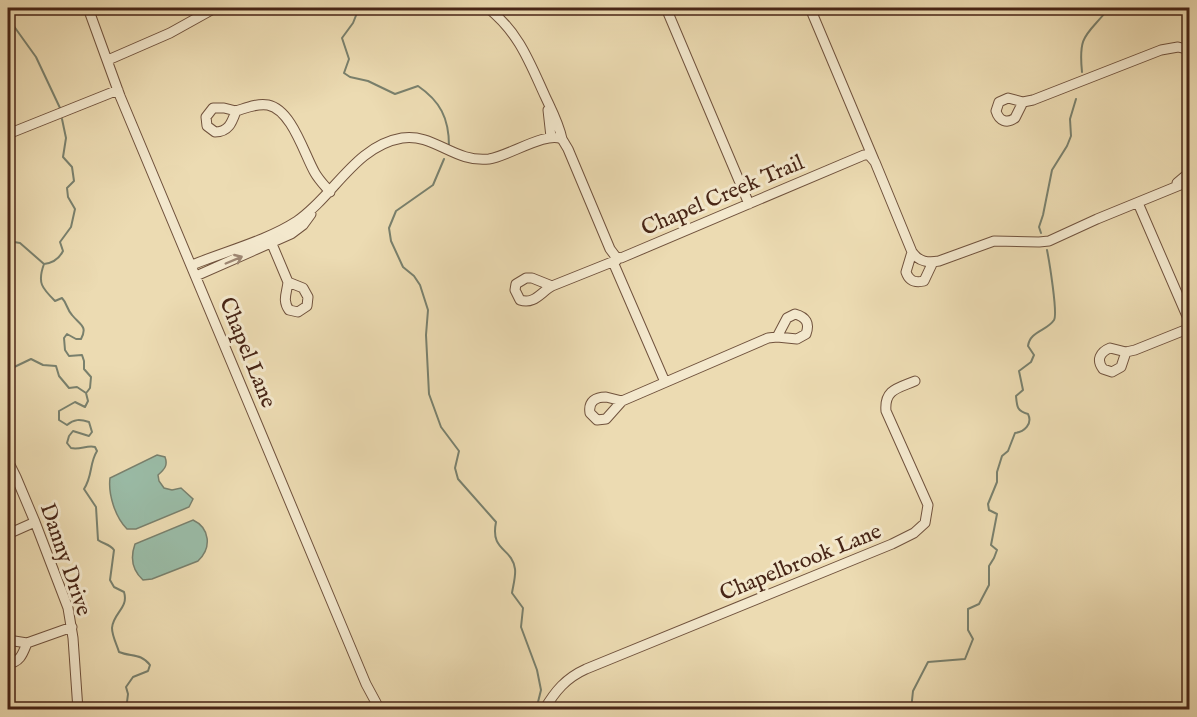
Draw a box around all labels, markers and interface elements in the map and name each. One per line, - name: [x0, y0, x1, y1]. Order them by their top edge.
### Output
- street label: Chapel Creek Trail: [637, 149, 808, 243]
- one-way arrow: [225, 253, 243, 265]
- street label: Chapel Lane: [212, 293, 282, 412]
- street label: Danny Drive: [33, 500, 97, 620]
- street label: Chapelbrook Lane: [716, 518, 886, 608]

